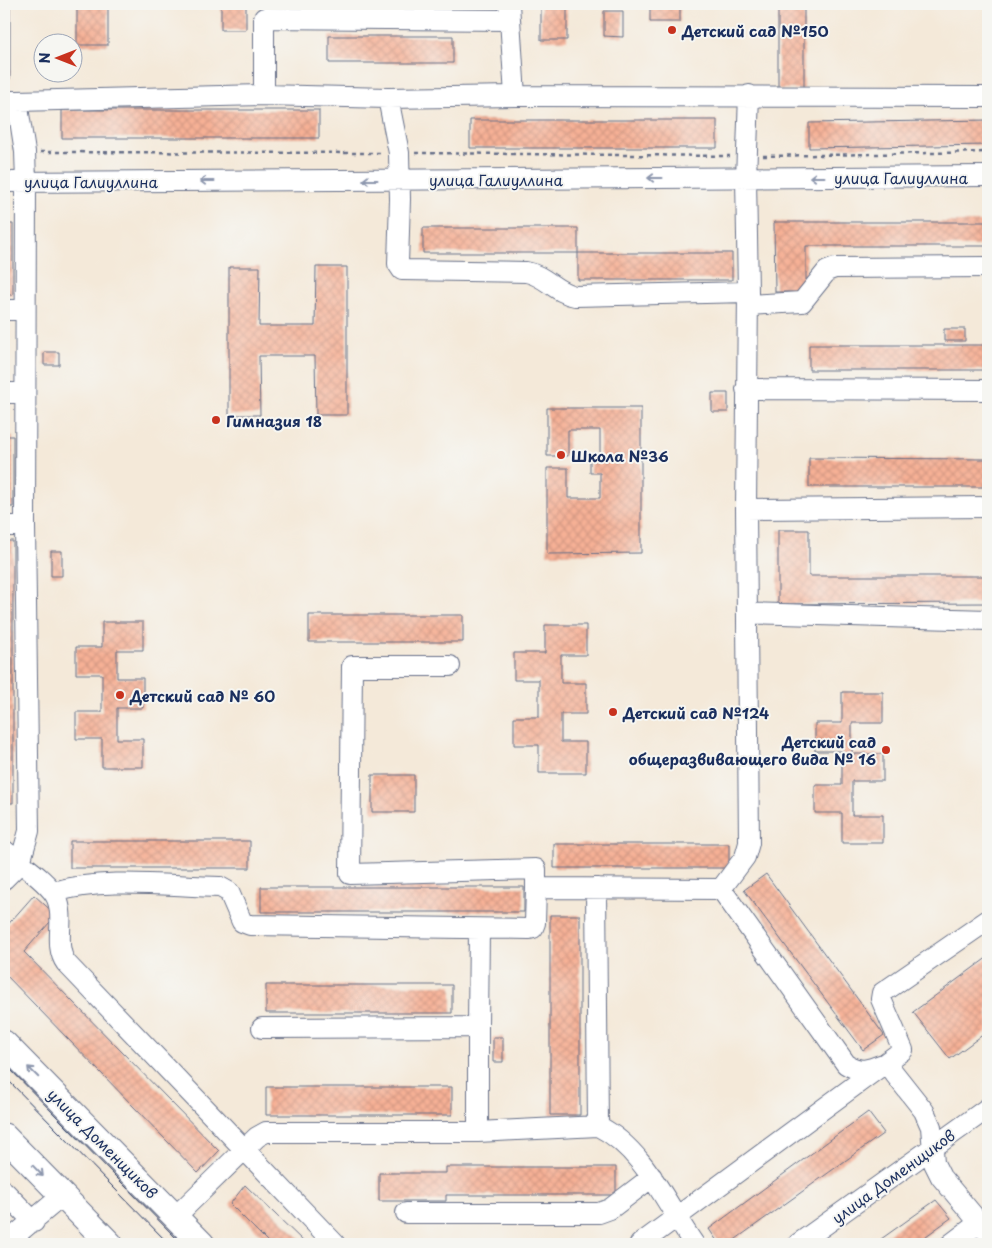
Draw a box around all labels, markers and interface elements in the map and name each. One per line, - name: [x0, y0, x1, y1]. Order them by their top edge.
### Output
- place label: Детский сад №150: [681, 19, 829, 42]
- marker: Детский сад №150: [666, 24, 678, 36]
- north arrow: [32, 32, 82, 82]
- text: N: [34, 52, 55, 64]
- street label: улица Галиуллина: [834, 166, 969, 189]
- street label: улица Галиуллина: [429, 168, 564, 191]
- street label: улица Галиуллина: [24, 170, 159, 193]
- one-way arrow: [809, 172, 826, 182]
- one-way arrow: [647, 173, 663, 183]
- one-way arrow: [362, 175, 378, 185]
- one-way arrow: [199, 176, 216, 186]
- place label: Гимназия 18: [226, 409, 322, 432]
- marker: Гимназия 18: [210, 414, 222, 426]
- place label: Школа №36: [571, 444, 669, 467]
- marker: Школа №36: [555, 449, 567, 461]
- place label: Детский сад № 60: [129, 684, 275, 707]
- marker: Детский сад № 60: [114, 689, 126, 701]
- place label: Детский сад №124: [622, 701, 769, 724]
- marker: Детский сад №124: [607, 706, 619, 718]
- place label: Детский сад общеразвивающего вида № 16: [629, 730, 876, 770]
- marker: Детский сад общеразвивающего вида № 16: [880, 744, 892, 756]
- one-way arrow: [27, 1067, 39, 1079]
- street label: улица Доменщиков: [43, 1083, 164, 1204]
- street label: улица Доменщиков: [827, 1123, 960, 1229]
- one-way arrow: [32, 1164, 44, 1177]

